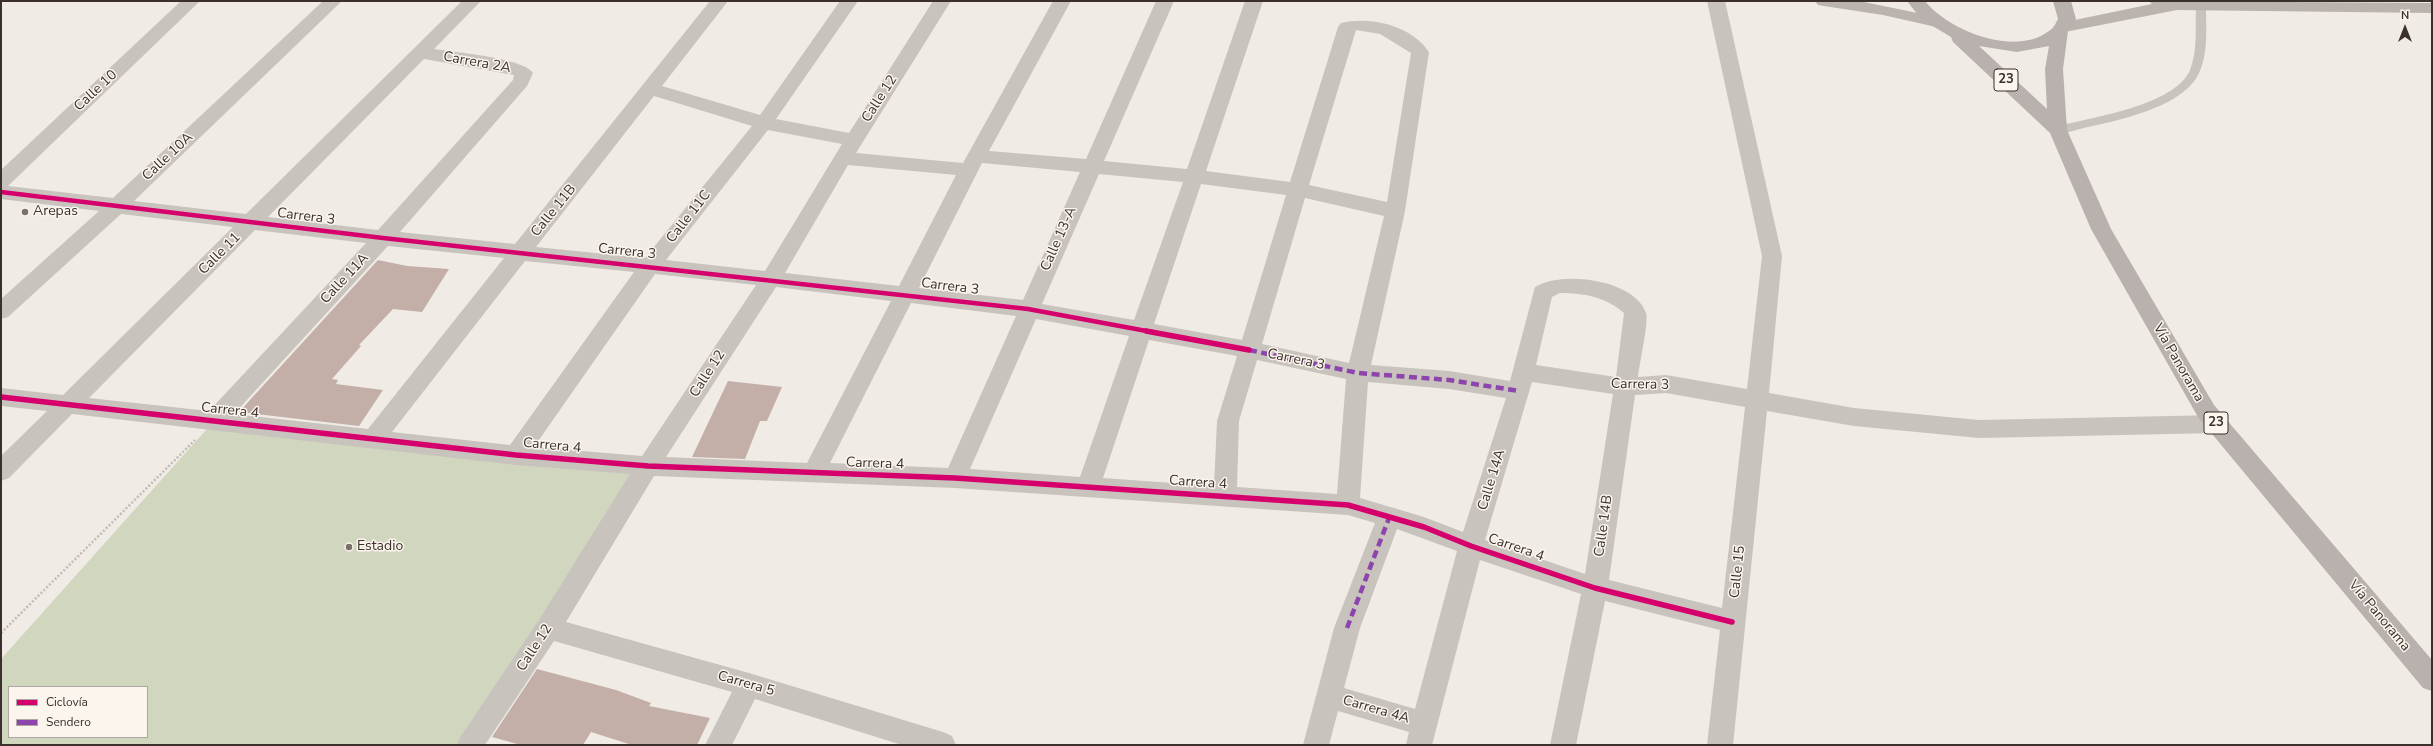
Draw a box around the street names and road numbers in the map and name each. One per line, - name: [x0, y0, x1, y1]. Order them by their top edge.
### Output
- street label: Carrera 2A: [442, 49, 512, 77]
- street label: Calle 10: [71, 67, 121, 115]
- road number: 23: [1994, 69, 2018, 91]
- street label: Calle 12: [859, 72, 901, 126]
- street label: Calle 10A: [139, 129, 197, 185]
- street label: Calle 11B: [528, 182, 580, 240]
- street label: Calle 11C: [663, 187, 715, 247]
- street label: Calle 13-A: [1037, 204, 1081, 274]
- street label: Carrera 3: [276, 205, 336, 229]
- street label: Calle 11: [195, 229, 245, 279]
- street label: Carrera 3: [597, 241, 657, 263]
- street label: Calle 11A: [317, 250, 373, 308]
- street label: Carrera 3: [920, 275, 980, 299]
- street label: Vía Panorama: [2149, 321, 2207, 405]
- street label: Carrera 3: [1266, 346, 1326, 374]
- street label: Calle 12: [687, 347, 729, 401]
- street label: Carrera 3: [1611, 376, 1669, 394]
- street label: Carrera 4: [200, 400, 260, 422]
- road number: 23: [2204, 412, 2228, 434]
- street label: Carrera 4: [522, 435, 582, 457]
- street label: Calle 14A: [1475, 447, 1509, 513]
- street label: Carrera 4: [846, 455, 904, 473]
- street label: Carrera 4: [1168, 473, 1228, 493]
- street label: Calle 14B: [1591, 494, 1617, 558]
- street label: Carrera 4: [1486, 531, 1546, 565]
- street label: Calle 15: [1727, 545, 1749, 599]
- street label: Vía Panorama: [2344, 577, 2414, 655]
- street label: Calle 12: [514, 621, 556, 675]
- street label: Carrera 5: [716, 668, 776, 700]
- street label: Carrera 4A: [1341, 692, 1411, 728]

